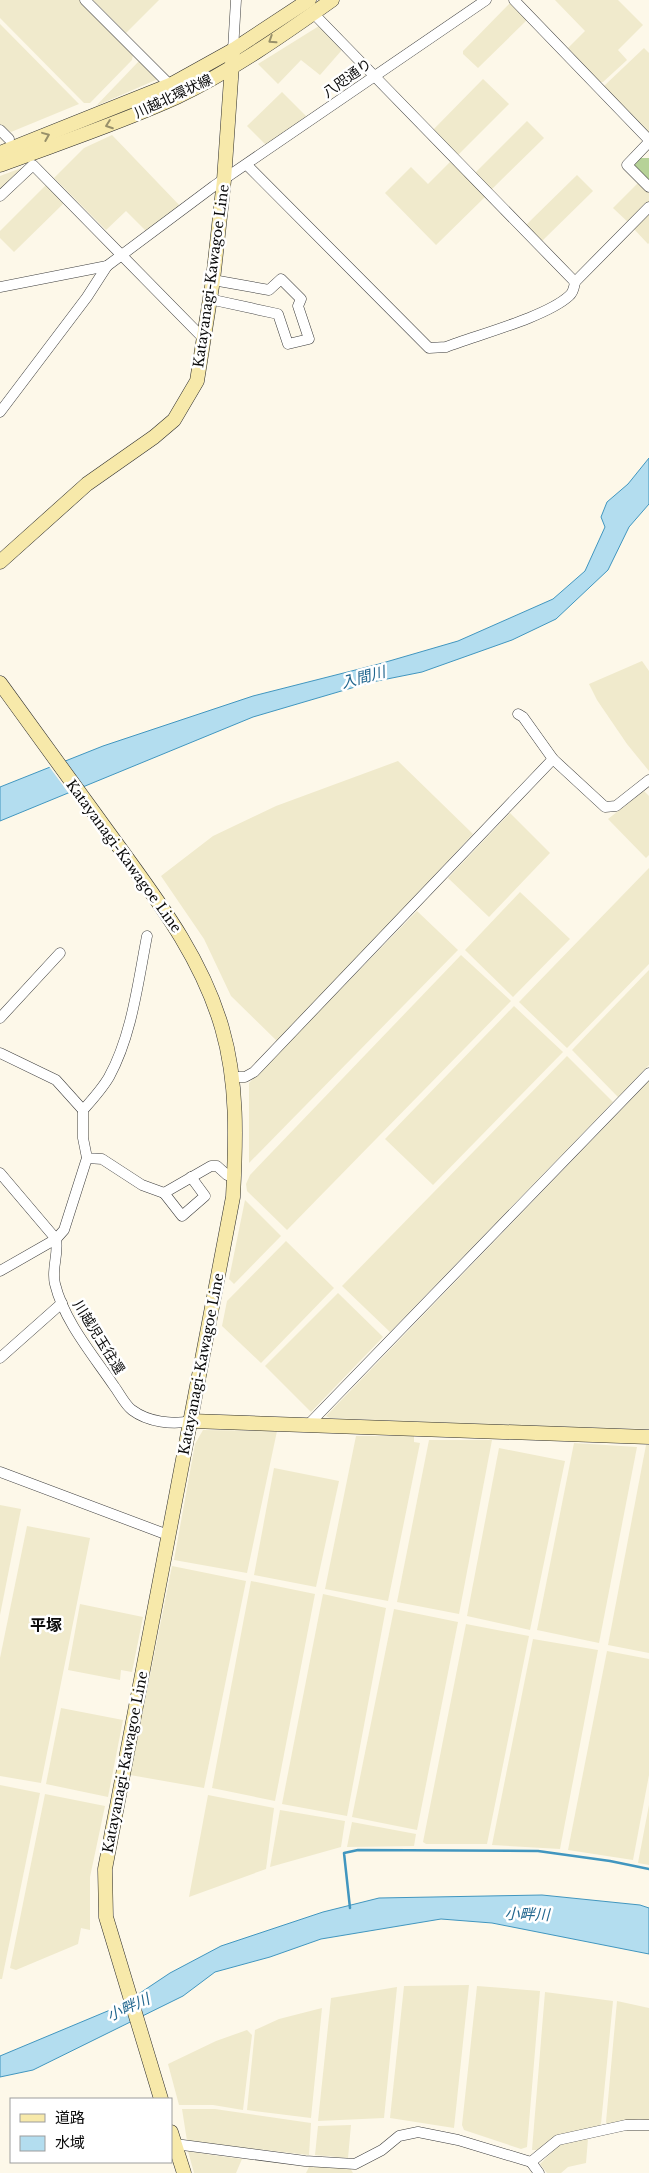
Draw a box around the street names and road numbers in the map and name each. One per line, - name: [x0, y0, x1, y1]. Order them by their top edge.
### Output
- street label: 八咫通り: [319, 55, 375, 101]
- street label: 川越北環状線: [131, 70, 215, 122]
- street label: Katayanagi-Kawagoe Line: [189, 183, 233, 369]
- street label: Katayanagi-Kawagoe Line: [62, 776, 186, 936]
- street label: Katayanagi-Kawagoe Line: [175, 1272, 227, 1456]
- street label: 川越児玉往還: [69, 1297, 129, 1377]
- street label: Katayanagi-Kawagoe Line: [99, 1670, 151, 1854]

